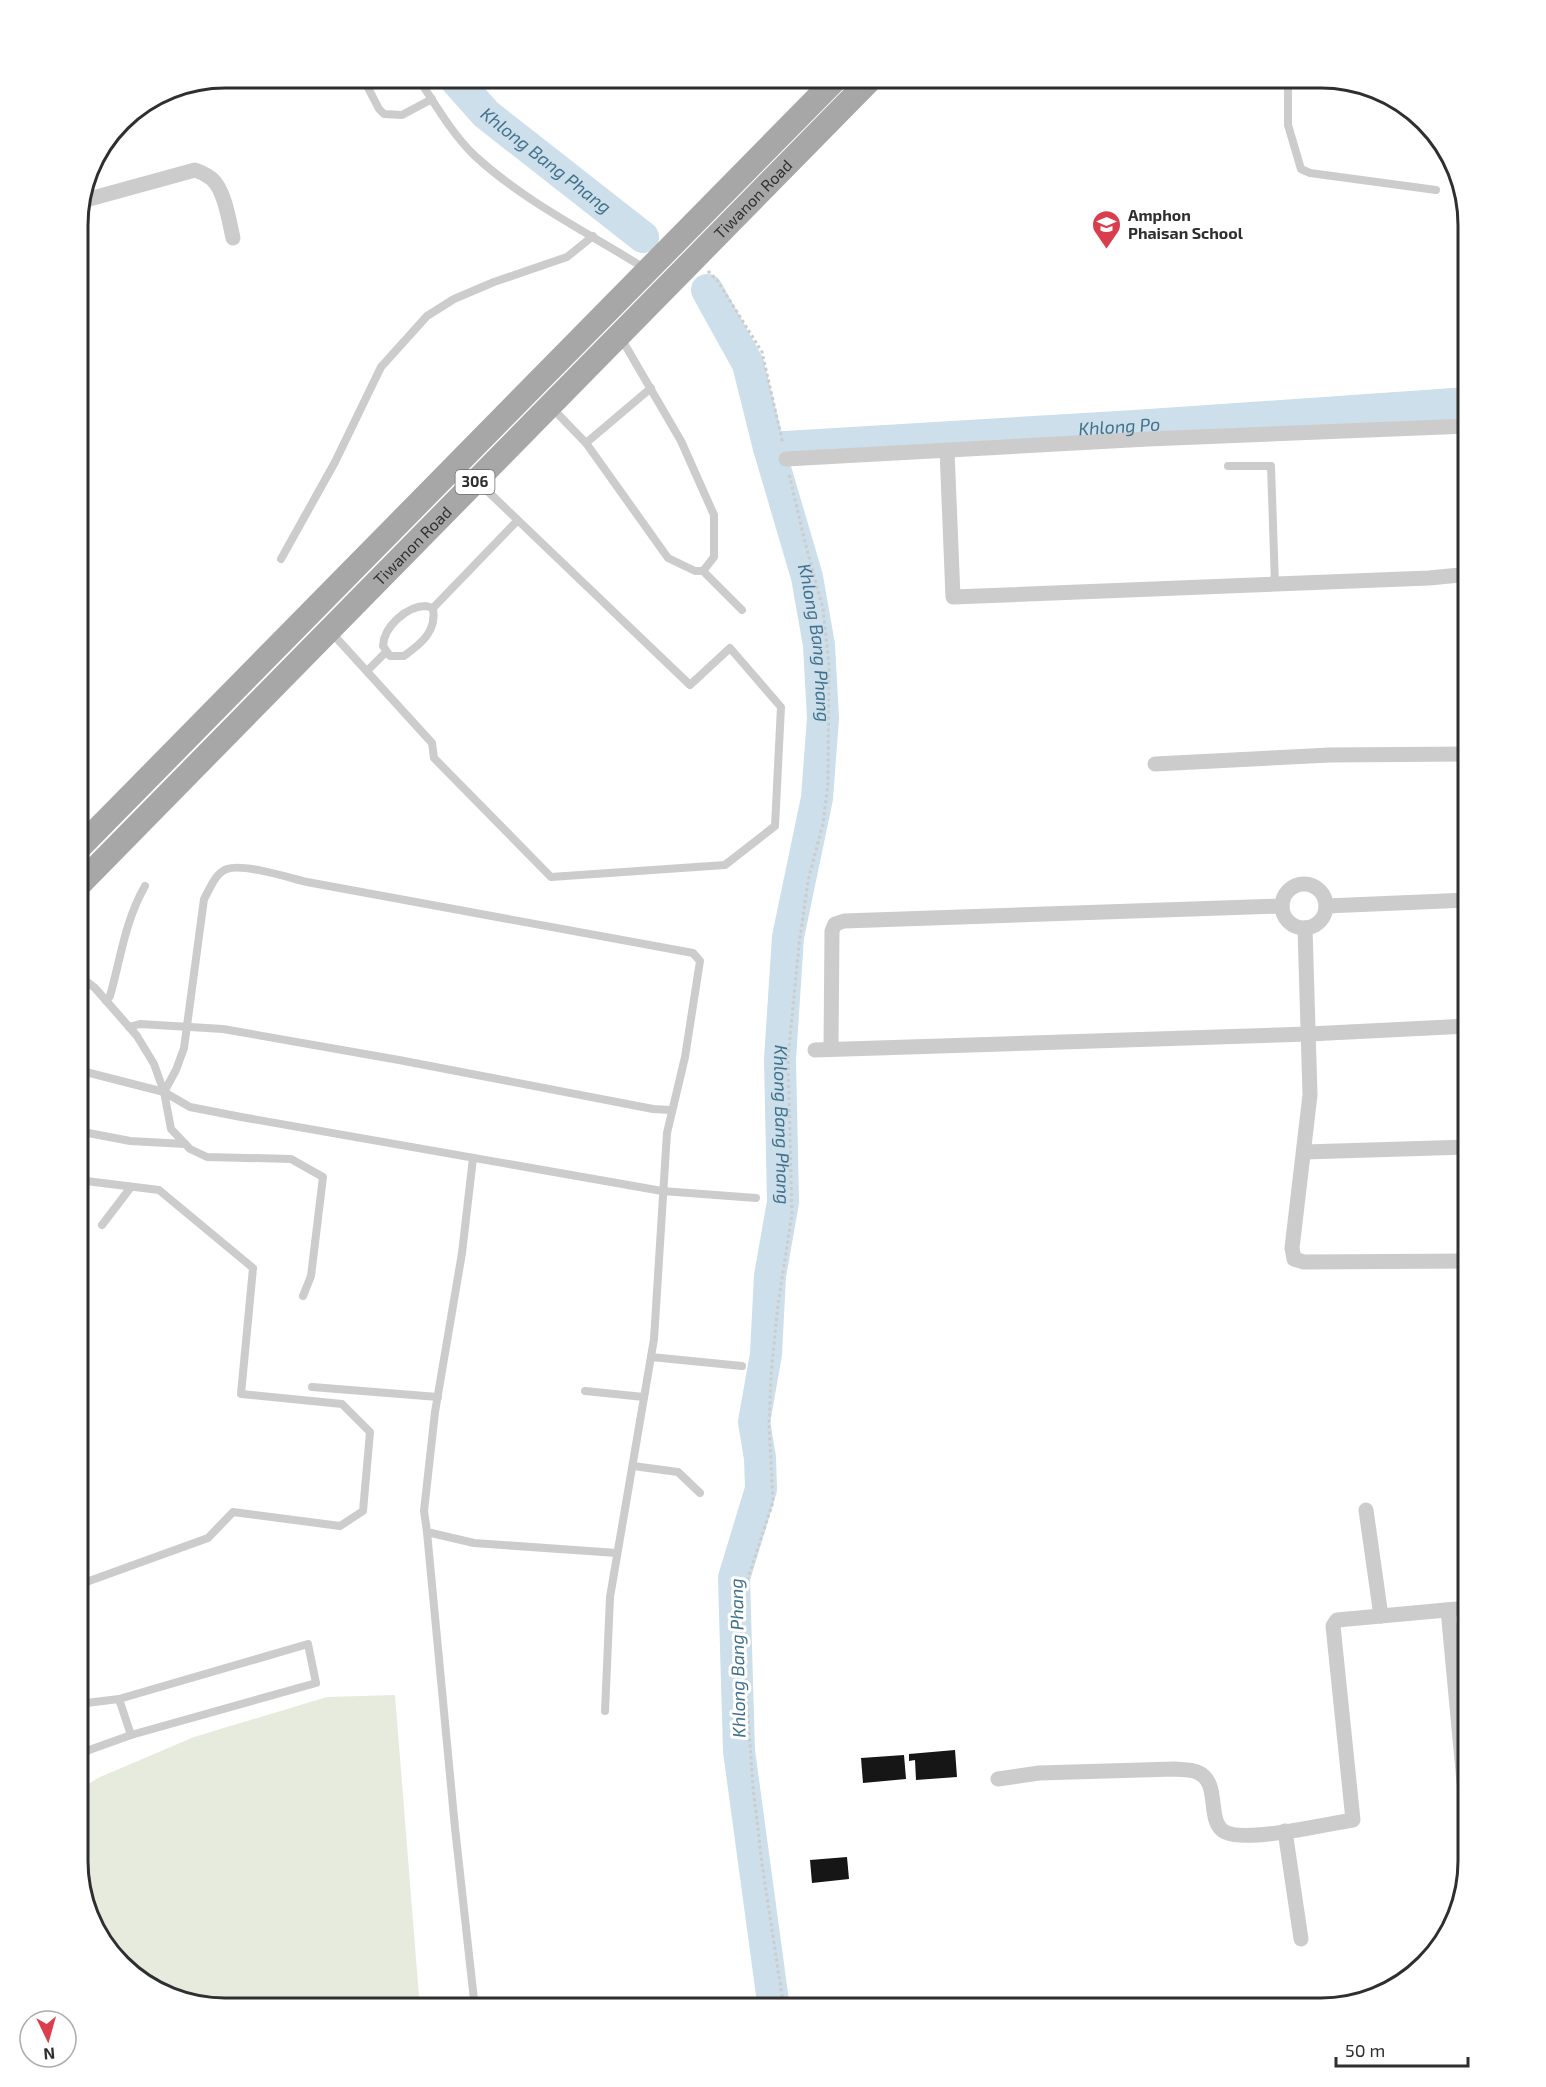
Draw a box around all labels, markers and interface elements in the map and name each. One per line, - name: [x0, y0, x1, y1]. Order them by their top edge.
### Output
- water label: Khlong Bang Phang: [477, 102, 616, 218]
- street label: Tiwanon Road: [710, 155, 796, 242]
- place label: Amphon Phaisan School: [1128, 205, 1244, 242]
- school or university icon: Amphon Phaisan School: [1091, 208, 1123, 250]
- water label: Khlong Po: [1078, 412, 1161, 439]
- road number: 306: [456, 470, 494, 494]
- street label: Tiwanon Road: [369, 502, 455, 589]
- water label: Khlong Bang Phang: [794, 561, 835, 723]
- water label: Khlong Bang Phang: [770, 1044, 795, 1205]
- water label: Khlong Bang Phang: [725, 1578, 749, 1738]
- north arrow: [18, 2009, 78, 2069]
- scale bar: [1336, 2030, 1468, 2068]
- text: 50 m: [1345, 2039, 1385, 2061]
- text: N: [43, 2044, 56, 2064]

